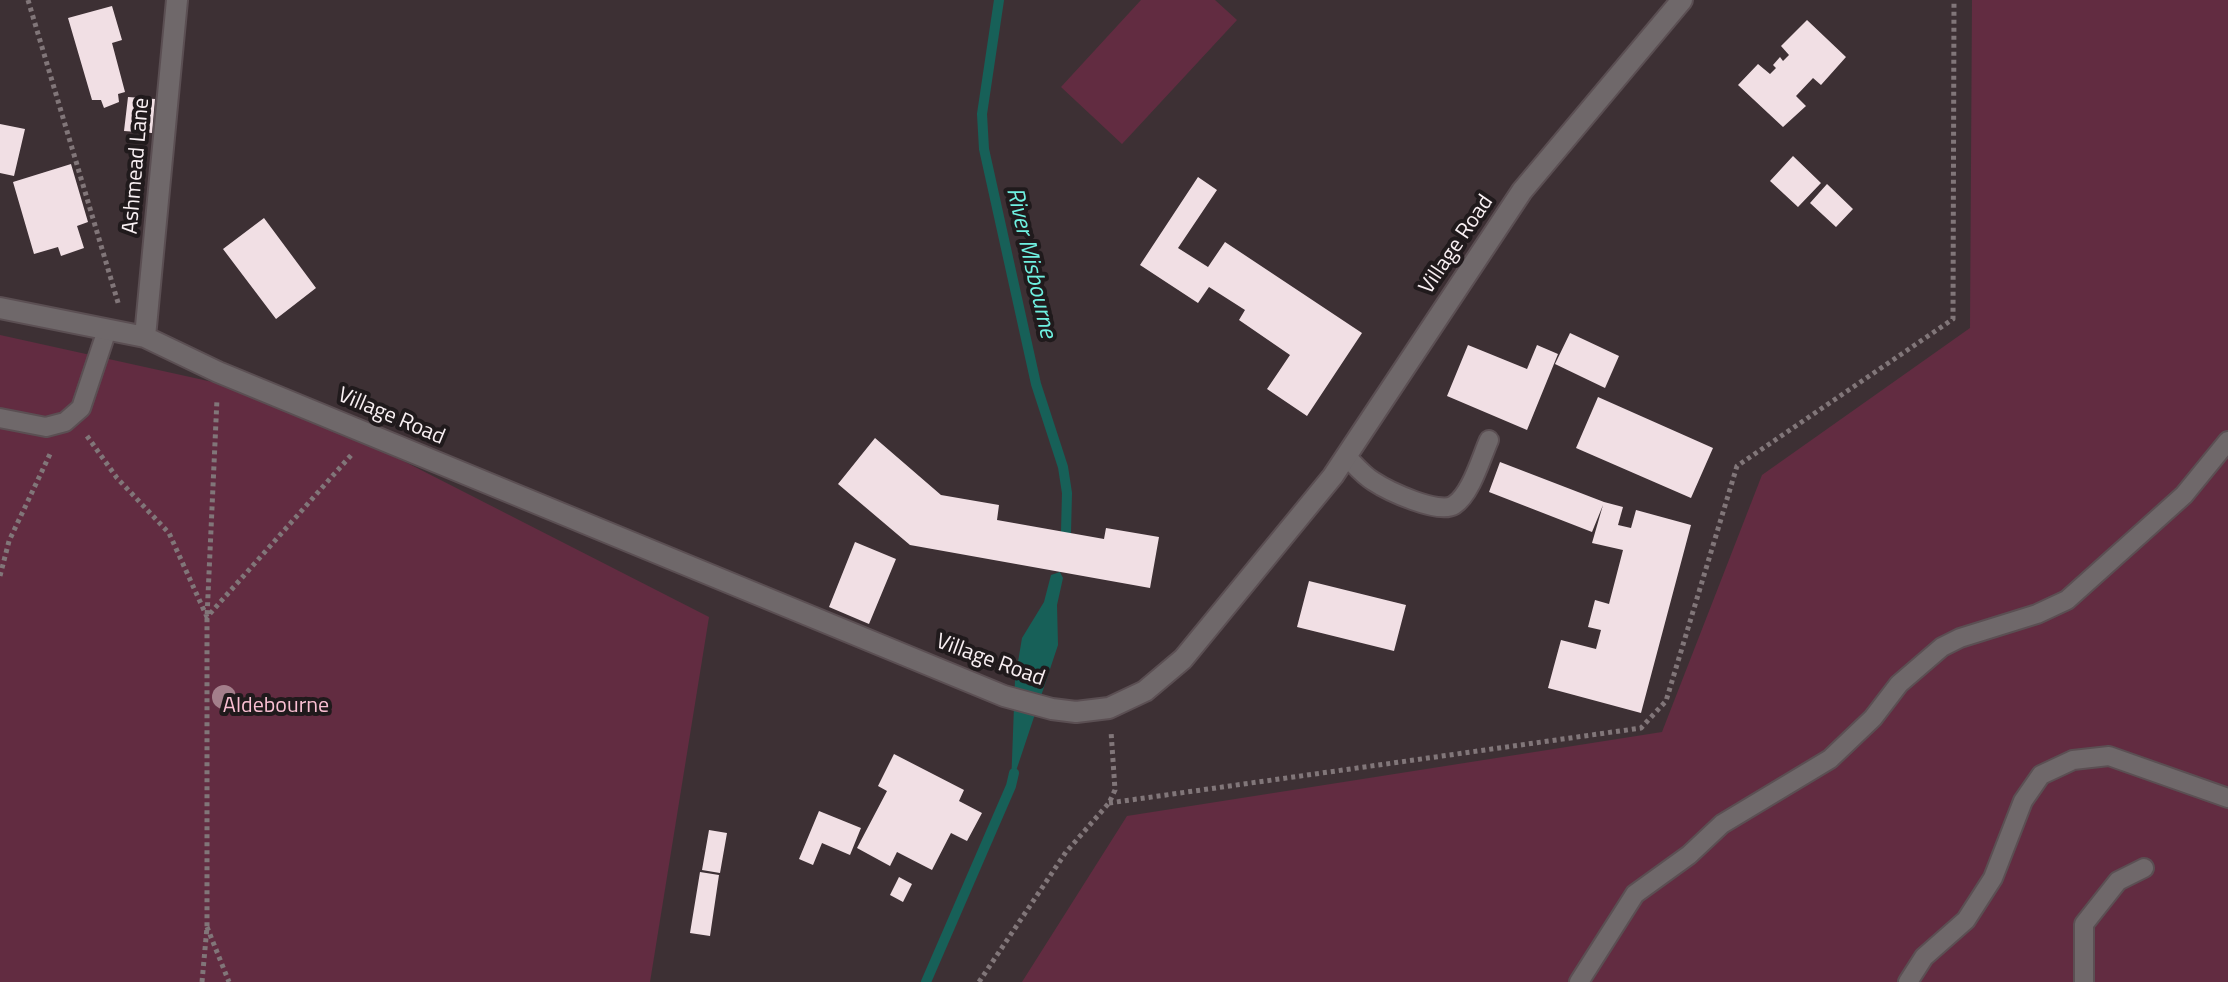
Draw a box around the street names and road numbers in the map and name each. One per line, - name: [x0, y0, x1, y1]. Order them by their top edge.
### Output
- street label: Ashmead Lane: [118, 97, 156, 235]
- street label: Village Road: [1414, 190, 1500, 300]
- street label: Village Road: [334, 383, 448, 451]
- street label: Village Road: [932, 629, 1048, 693]

